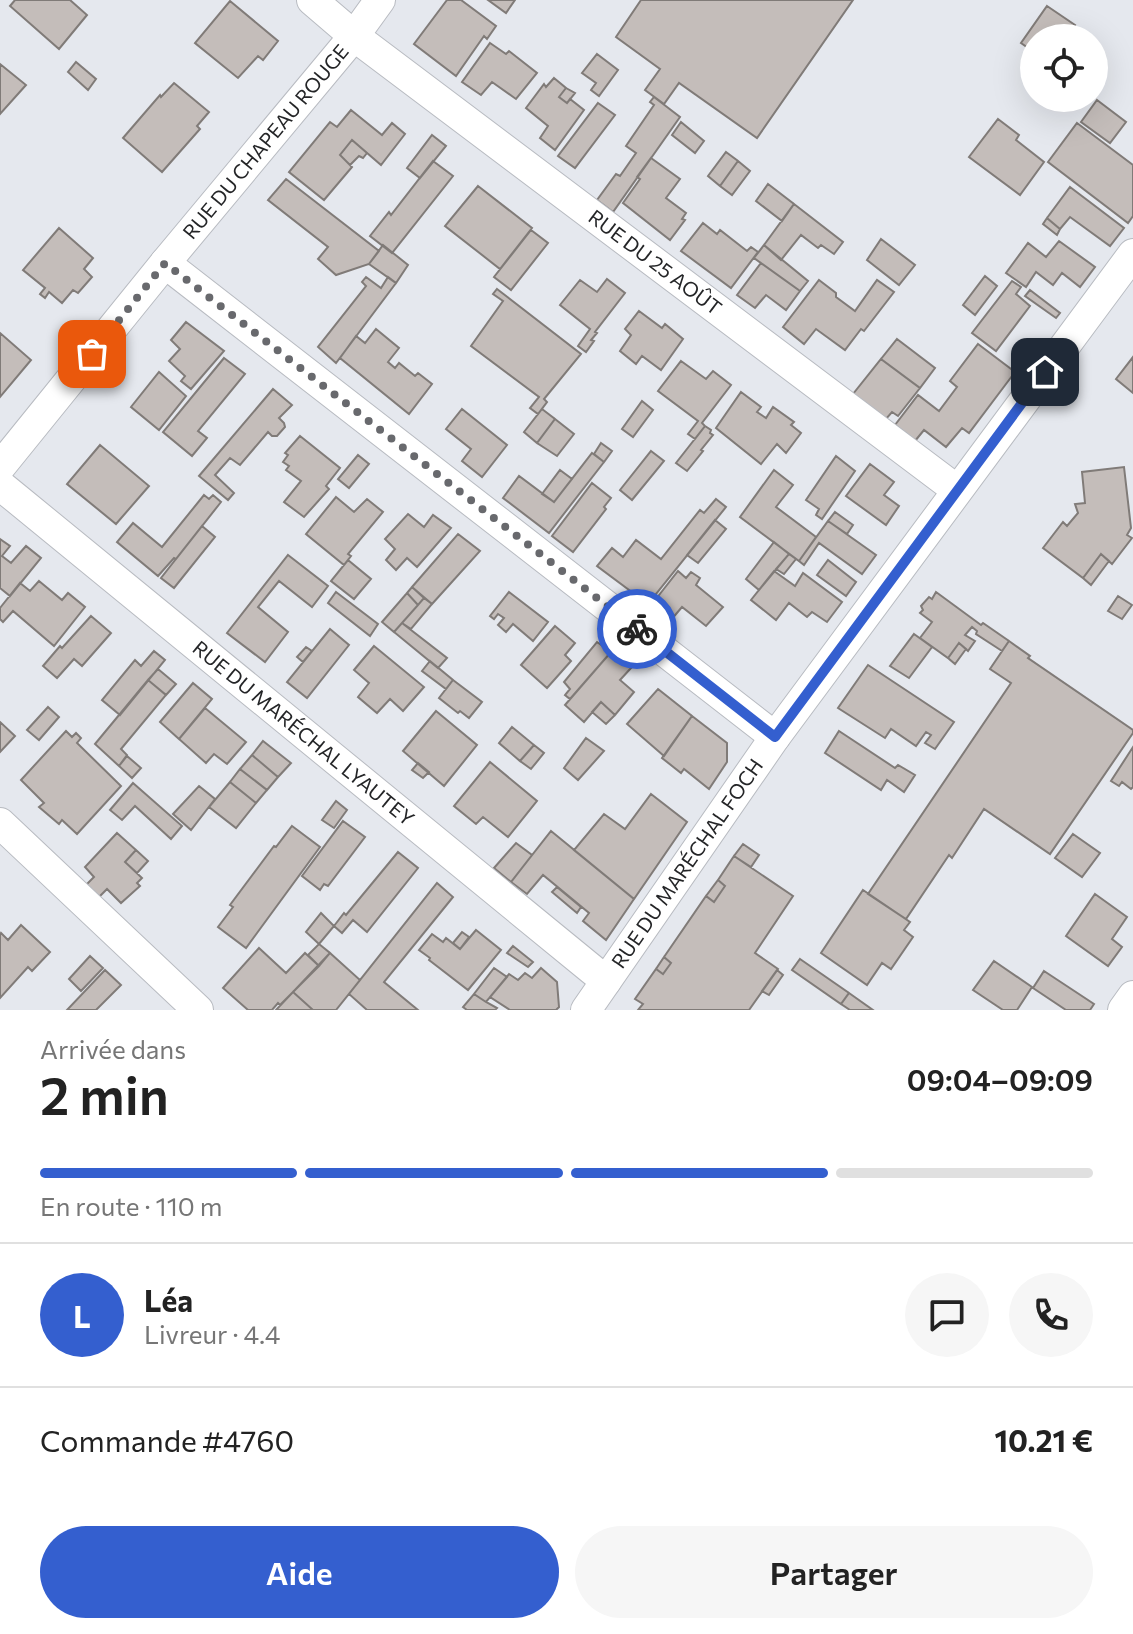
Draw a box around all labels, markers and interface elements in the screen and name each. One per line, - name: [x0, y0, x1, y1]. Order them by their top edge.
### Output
- map controls: [1020, 24, 1108, 112]
- button: locate: [1020, 24, 1108, 112]
- street label: RUE DU CHAPEAU ROUGE: [177, 39, 353, 243]
- street label: RUE DU 25 AOÛT: [584, 204, 727, 320]
- pin: [58, 320, 126, 388]
- icon: bag: [70, 332, 114, 376]
- pin: [1011, 338, 1079, 406]
- icon: home: [1023, 350, 1067, 394]
- courier: [597, 589, 677, 669]
- icon: bike: [615, 607, 659, 651]
- street label: RUE DU MARÉCHAL LYAUTEY: [189, 635, 419, 830]
- street label: RUE DU MARÉCHAL FOCH: [606, 754, 767, 972]
- text: Arrivée dans: [40, 1033, 186, 1064]
- text: 09:04–09:09: [907, 1060, 1093, 1097]
- text: 2 min: [40, 1062, 169, 1126]
- text: En route · 110 m: [40, 1190, 222, 1221]
- button: chat: [905, 1273, 989, 1357]
- button: phone: [1009, 1273, 1093, 1357]
- text: Léa: [144, 1281, 193, 1318]
- text: L: [73, 1297, 91, 1334]
- text: Livreur · 4.4: [144, 1318, 280, 1349]
- text: Commande #4760: [40, 1421, 294, 1458]
- text: 10.21 €: [994, 1421, 1093, 1458]
- button: Aide: [40, 1526, 559, 1618]
- button: Partager: [575, 1526, 1093, 1618]

